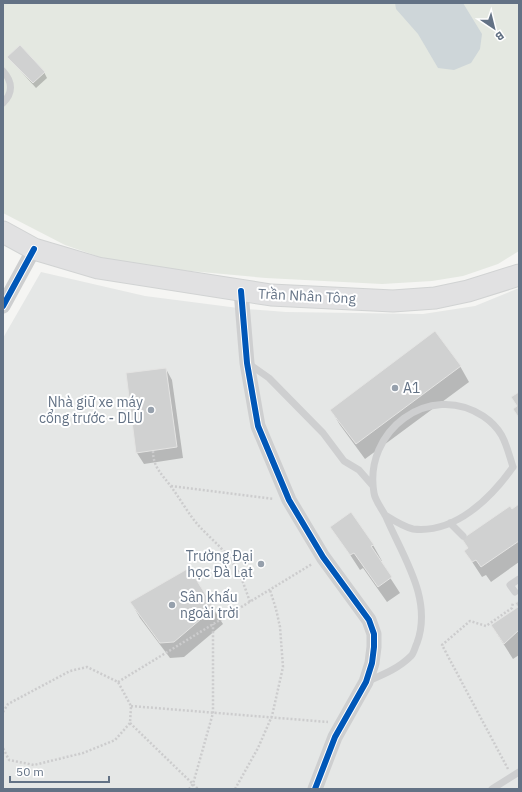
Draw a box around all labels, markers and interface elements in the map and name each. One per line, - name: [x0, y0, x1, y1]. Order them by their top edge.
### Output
- north arrow: [474, 8, 514, 48]
- text: B: [493, 28, 507, 44]
- street label: Trần Nhân Tông: [258, 284, 357, 308]
- place label: A1: [403, 379, 420, 397]
- marker: A1: [390, 383, 400, 393]
- place label: Nhà giữ xe máy cổng trước - DLU: [39, 393, 143, 427]
- marker: Nhà giữ xe máy cổng trước - DLU: [146, 405, 156, 415]
- place label: Trường Đại học Đà Lạt: [186, 547, 253, 581]
- marker: Trường Đại học Đà Lạt: [256, 559, 266, 569]
- place label: Sân khấu ngoài trời: [180, 588, 239, 622]
- marker: Sân khấu ngoài trời: [167, 600, 177, 610]
- scale bar: [10, 758, 109, 784]
- text: 50 m: [16, 764, 44, 779]

